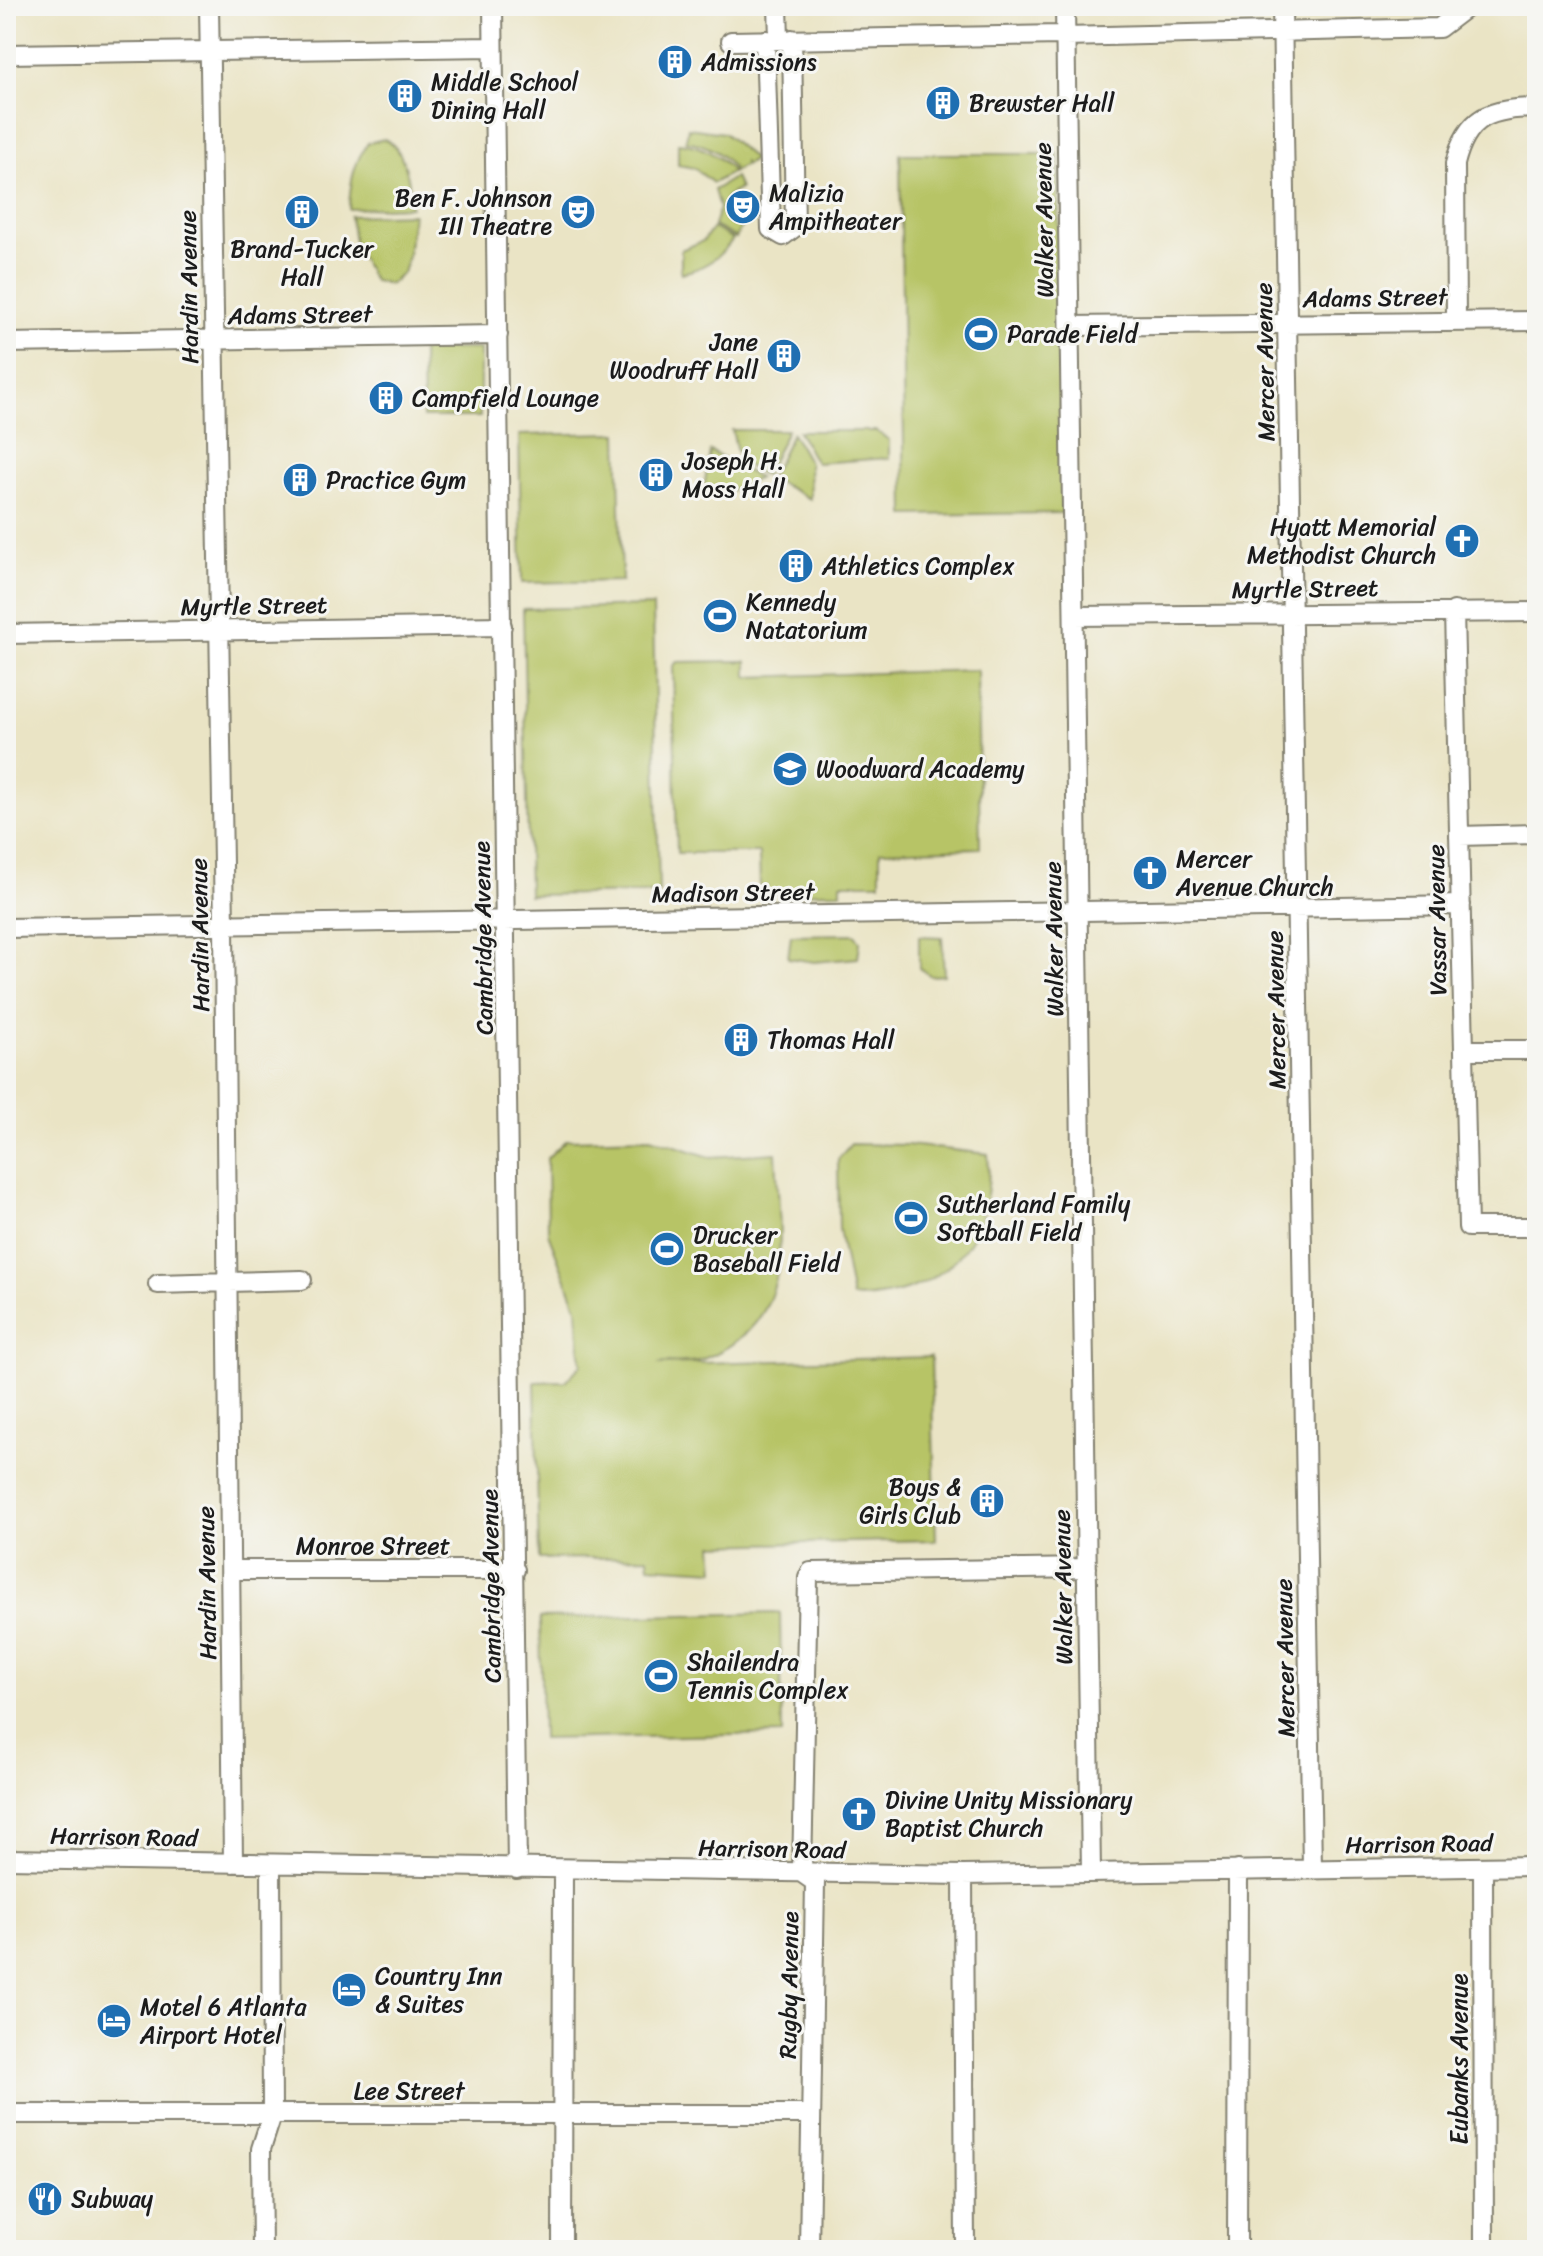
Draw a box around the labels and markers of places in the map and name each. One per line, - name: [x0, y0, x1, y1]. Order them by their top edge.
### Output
- place label: Admissions: [700, 41, 817, 83]
- building icon: Admissions: [656, 43, 694, 81]
- place label: Middle School Dining Hall: [431, 61, 580, 131]
- building icon: Middle School Dining Hall: [386, 77, 424, 115]
- place label: Brewster Hall: [969, 82, 1116, 124]
- building icon: Brewster Hall: [924, 84, 962, 122]
- place label: Malizia Ampitheater: [768, 172, 903, 242]
- place label: Ben F. Johnson III Theatre: [395, 177, 552, 247]
- theatre icon: Malizia Ampitheater: [724, 188, 762, 226]
- building icon: Brand-Tucker Hall: [283, 193, 321, 231]
- theatre icon: Ben F. Johnson III Theatre: [559, 193, 597, 231]
- place label: Brand-Tucker Hall: [230, 228, 375, 298]
- place label: Parade Field: [1007, 313, 1140, 355]
- sports icon: Parade Field: [962, 315, 1000, 353]
- place label: Jane Woodruff Hall: [610, 321, 759, 391]
- building icon: Jane Woodruff Hall: [765, 337, 803, 375]
- place label: Campfield Lounge: [412, 377, 599, 419]
- building icon: Campfield Lounge: [367, 379, 405, 417]
- place label: Joseph H. Moss Hall: [681, 440, 786, 510]
- building icon: Joseph H. Moss Hall: [637, 456, 675, 494]
- place label: Practice Gym: [326, 459, 466, 501]
- building icon: Practice Gym: [281, 461, 319, 499]
- place label: Hyatt Memorial Methodist Church: [1247, 506, 1437, 576]
- church icon: Hyatt Memorial Methodist Church: [1443, 522, 1481, 560]
- place label: Athletics Complex: [821, 545, 1015, 587]
- building icon: Athletics Complex: [777, 547, 815, 585]
- place label: Kennedy Natatorium: [746, 581, 867, 651]
- sports icon: Kennedy Natatorium: [701, 597, 739, 635]
- place label: Woodward Academy: [816, 748, 1025, 790]
- school or university icon: Woodward Academy: [771, 750, 809, 788]
- place label: Mercer Avenue Church: [1175, 838, 1334, 908]
- church icon: Mercer Avenue Church: [1131, 854, 1169, 892]
- place label: Thomas Hall: [767, 1019, 896, 1061]
- building icon: Thomas Hall: [722, 1021, 760, 1059]
- place label: Sutherland Family Softball Field: [937, 1183, 1131, 1253]
- sports icon: Sutherland Family Softball Field: [892, 1199, 930, 1237]
- place label: Drucker Baseball Field: [693, 1214, 841, 1284]
- sports icon: Drucker Baseball Field: [648, 1230, 686, 1268]
- place label: Boys & Girls Club: [859, 1466, 961, 1536]
- building icon: Boys & Girls Club: [968, 1482, 1006, 1520]
- place label: Shailendra Tennis Complex: [687, 1641, 849, 1711]
- sports icon: Shailendra Tennis Complex: [642, 1657, 680, 1695]
- place label: Divine Unity Missionary Baptist Church: [885, 1779, 1133, 1849]
- church icon: Divine Unity Missionary Baptist Church: [840, 1795, 878, 1833]
- place label: Country Inn & Suites: [375, 1955, 502, 2025]
- hotel icon: Country Inn & Suites: [330, 1971, 368, 2009]
- place label: Motel 6 Atlanta Airport Hotel: [139, 1986, 307, 2056]
- hotel icon: Motel 6 Atlanta Airport Hotel: [95, 2002, 133, 2040]
- place label: Subway: [71, 2178, 154, 2220]
- restaurant icon: Subway: [26, 2180, 64, 2218]

